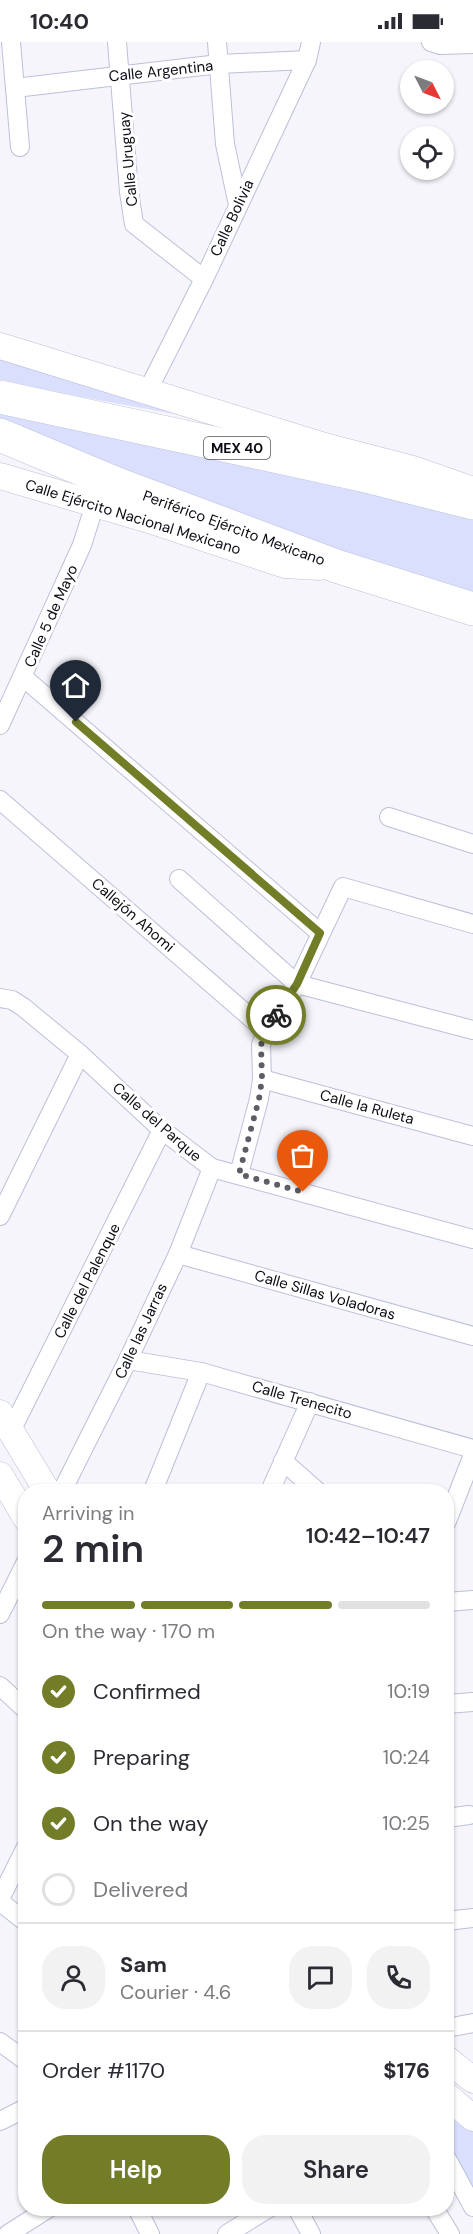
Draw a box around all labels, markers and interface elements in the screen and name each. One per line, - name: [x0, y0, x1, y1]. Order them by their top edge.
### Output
- text: 10:40: [30, 7, 89, 36]
- street label: Calle Argentina: [108, 56, 214, 86]
- north arrow: [400, 60, 454, 114]
- map controls: [400, 60, 454, 180]
- street label: Calle Uruguay: [114, 110, 142, 207]
- button: locate: [400, 126, 454, 180]
- street label: Calle Bolivia: [205, 176, 259, 260]
- road number: MEX 40: [204, 437, 270, 459]
- street label: Calle Ejército Nacional Mexicano: [23, 475, 243, 559]
- street label: Periférico Ejército Mexicano: [140, 486, 328, 570]
- street label: Calle 5 de Mayo: [19, 561, 83, 670]
- pin: [50, 660, 101, 722]
- icon: home: [59, 669, 92, 702]
- street label: Callejón Ahomi: [87, 873, 179, 957]
- courier: [246, 985, 306, 1045]
- icon: bike: [260, 999, 293, 1032]
- street label: Calle del Parque: [108, 1078, 206, 1166]
- street label: Calle la Ruleta: [318, 1085, 416, 1129]
- pin: [277, 1130, 328, 1192]
- icon: bag: [286, 1139, 319, 1172]
- street label: Calle del Palenque: [49, 1220, 125, 1342]
- street label: Calle Sillas Voladoras: [252, 1265, 398, 1325]
- street label: Calle las Jarras: [110, 1280, 172, 1382]
- street label: Calle Trenecito: [250, 1376, 355, 1424]
- text: Arriving in: [42, 1500, 134, 1526]
- text: 10:42–10:47: [306, 1521, 430, 1550]
- text: 2 min: [42, 1523, 144, 1574]
- text: On the way · 170 m: [42, 1618, 215, 1644]
- icon: check: [42, 1675, 75, 1708]
- text: Confirmed: [93, 1677, 201, 1706]
- text: 10:19: [387, 1678, 430, 1704]
- icon: check: [42, 1741, 75, 1774]
- text: Preparing: [93, 1743, 190, 1772]
- text: 10:24: [383, 1744, 430, 1770]
- icon: check: [42, 1807, 75, 1840]
- text: On the way: [93, 1809, 208, 1838]
- text: 10:25: [382, 1810, 430, 1836]
- text: Delivered: [93, 1875, 188, 1904]
- button: person: [42, 1946, 105, 2009]
- button: chat: [289, 1946, 352, 2009]
- button: phone: [367, 1946, 430, 2009]
- text: Sam: [120, 1950, 167, 1979]
- text: Courier · 4.6: [120, 1979, 231, 2005]
- text: Order #1170: [42, 2056, 165, 2085]
- text: $176: [383, 2056, 430, 2085]
- button: Help: [42, 2135, 230, 2204]
- button: Share: [242, 2135, 430, 2204]

